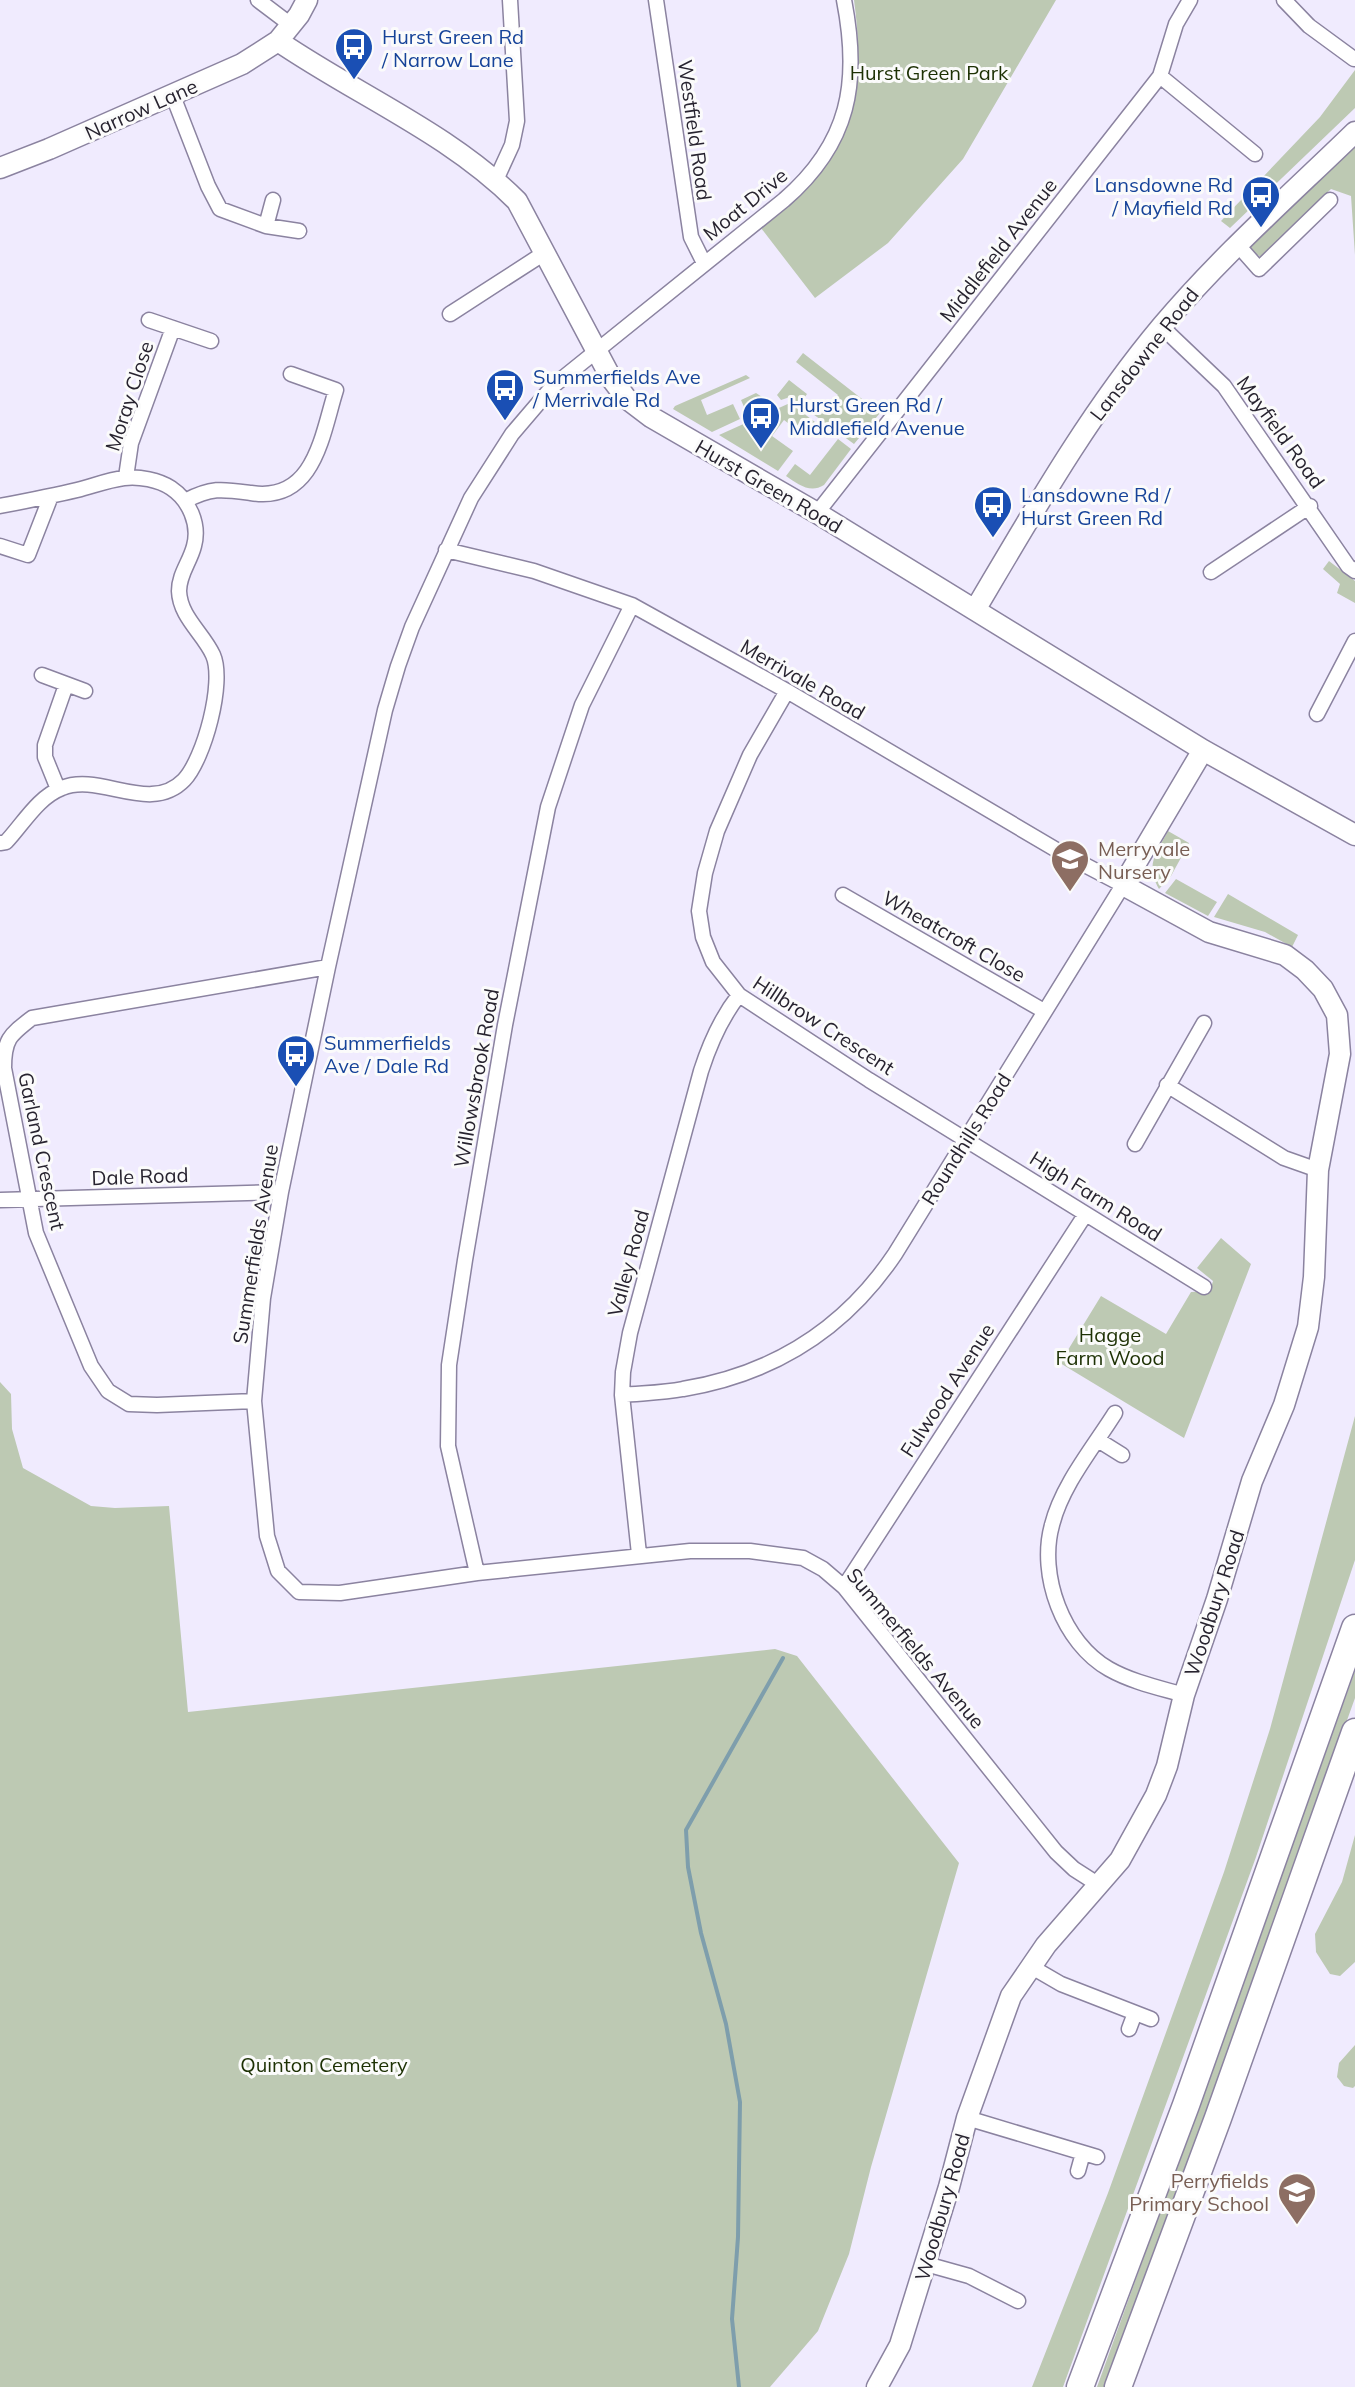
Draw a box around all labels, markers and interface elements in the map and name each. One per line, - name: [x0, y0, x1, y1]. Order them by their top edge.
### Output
- place label: Hurst Green Rd / Narrow Lane: [381, 24, 524, 72]
- bus stop icon: Hurst Green Rd / Narrow Lane: [333, 26, 375, 81]
- street label: Westfield Road: [673, 58, 717, 202]
- park label: Hurst Green Park: [850, 60, 1009, 85]
- street label: Narrow Lane: [81, 73, 201, 145]
- street label: Moat Drive: [698, 162, 792, 246]
- place label: Lansdowne Rd / Mayfield Rd: [1094, 172, 1233, 220]
- street label: Middlefield Avenue: [934, 173, 1062, 327]
- bus stop icon: Lansdowne Rd / Mayfield Rd: [1240, 174, 1282, 229]
- street label: Lansdowne Road: [1084, 282, 1204, 426]
- street label: Moray Close: [99, 338, 159, 454]
- place label: Summerfields Ave / Merrivale Rd: [532, 364, 701, 412]
- bus stop icon: Summerfields Ave / Merrivale Rd: [484, 367, 526, 422]
- street label: Mayfield Road: [1232, 371, 1330, 493]
- place label: Hurst Green Rd / Middlefield Avenue: [789, 392, 965, 440]
- bus stop icon: Hurst Green Rd / Middlefield Avenue: [740, 395, 782, 450]
- street label: Hurst Green Road: [691, 434, 847, 538]
- place label: Lansdowne Rd / Hurst Green Rd: [1021, 482, 1172, 530]
- bus stop icon: Lansdowne Rd / Hurst Green Rd: [972, 484, 1014, 539]
- street label: Merrivale Road: [736, 633, 870, 725]
- place label: Merryvale Nursery: [1098, 836, 1190, 884]
- school or university icon: Merryvale Nursery: [1049, 838, 1091, 893]
- street label: Wheatcroft Close: [878, 885, 1030, 987]
- street label: Hillbrow Crescent: [749, 970, 899, 1080]
- street label: Willowsbrook Road: [448, 986, 504, 1170]
- place label: Summerfields Ave / Dale Rd: [324, 1030, 451, 1078]
- bus stop icon: Summerfields Ave / Dale Rd: [275, 1033, 317, 1088]
- street label: Roundhills Road: [916, 1069, 1016, 1209]
- street label: Garland Crescent: [13, 1070, 71, 1232]
- street label: Summerfields Avenue: [227, 1142, 283, 1346]
- street label: High Farm Road: [1025, 1145, 1167, 1247]
- street label: Dale Road: [91, 1162, 189, 1190]
- street label: Valley Road: [602, 1207, 654, 1319]
- street label: Fulwood Avenue: [895, 1318, 999, 1462]
- park label: Hagge Farm Wood: [1056, 1322, 1164, 1370]
- street label: Woodbury Road: [1179, 1527, 1249, 1679]
- street label: Summerfields Avenue: [842, 1563, 990, 1733]
- park label: Quinton Cemetery: [240, 2052, 408, 2077]
- street label: Woodbury Road: [909, 2130, 975, 2284]
- place label: Perryfields Primary School: [1129, 2168, 1269, 2216]
- school or university icon: Perryfields Primary School: [1276, 2171, 1318, 2226]

